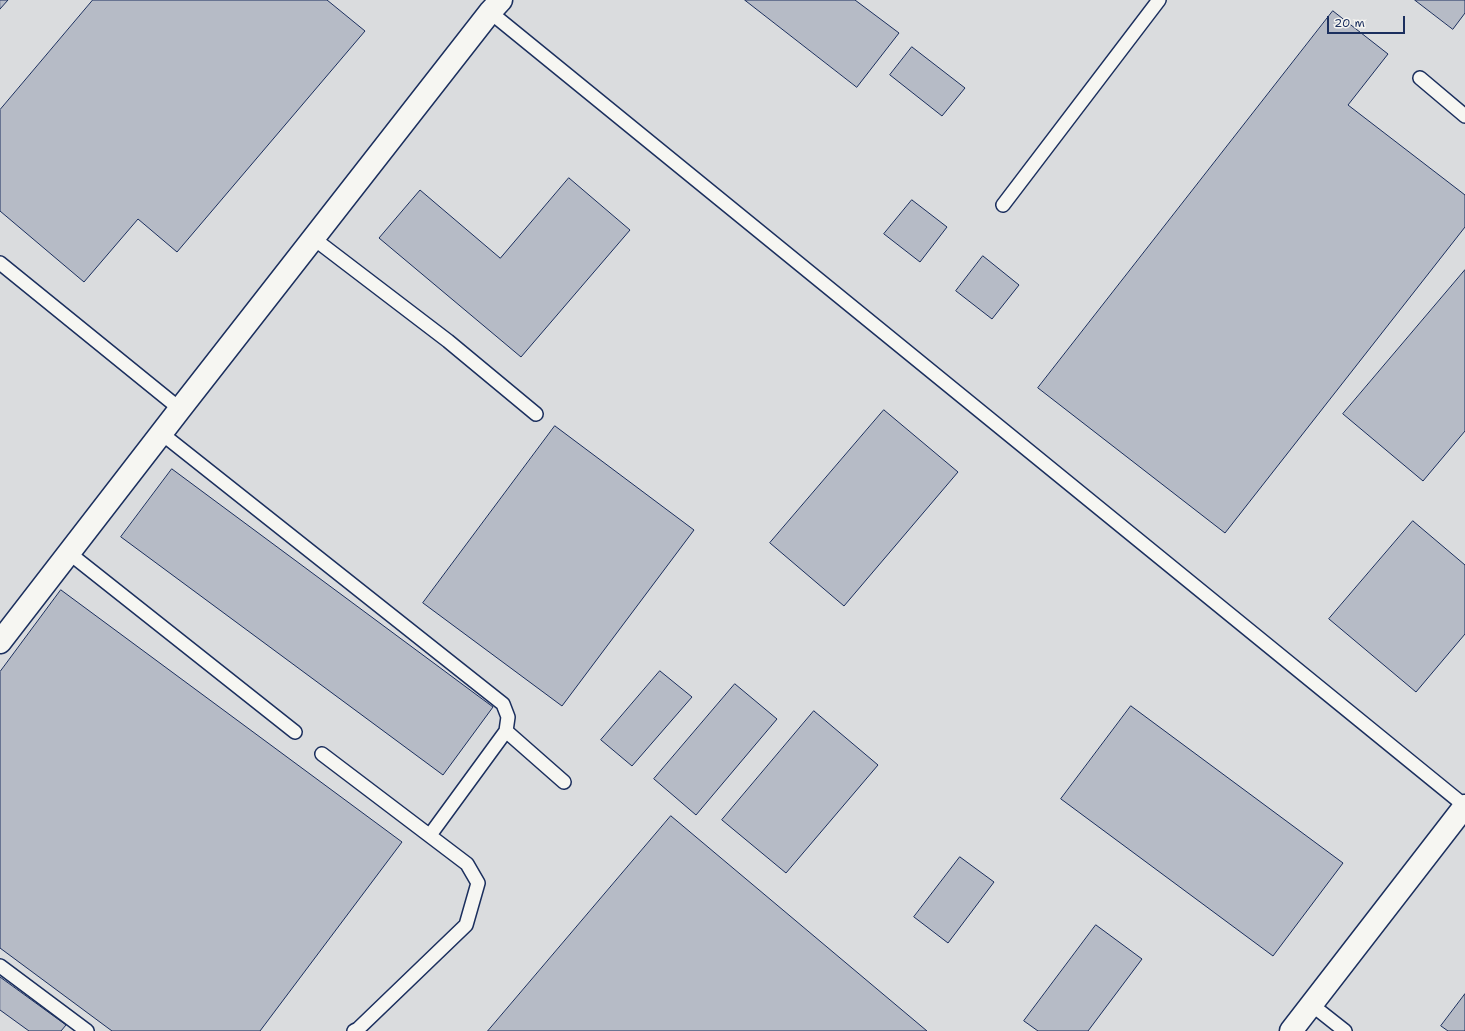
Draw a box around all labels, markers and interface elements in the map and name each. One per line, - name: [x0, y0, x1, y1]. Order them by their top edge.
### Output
- scale bar: [1329, 8, 1407, 34]
- text: 20 m: [1334, 15, 1365, 31]

